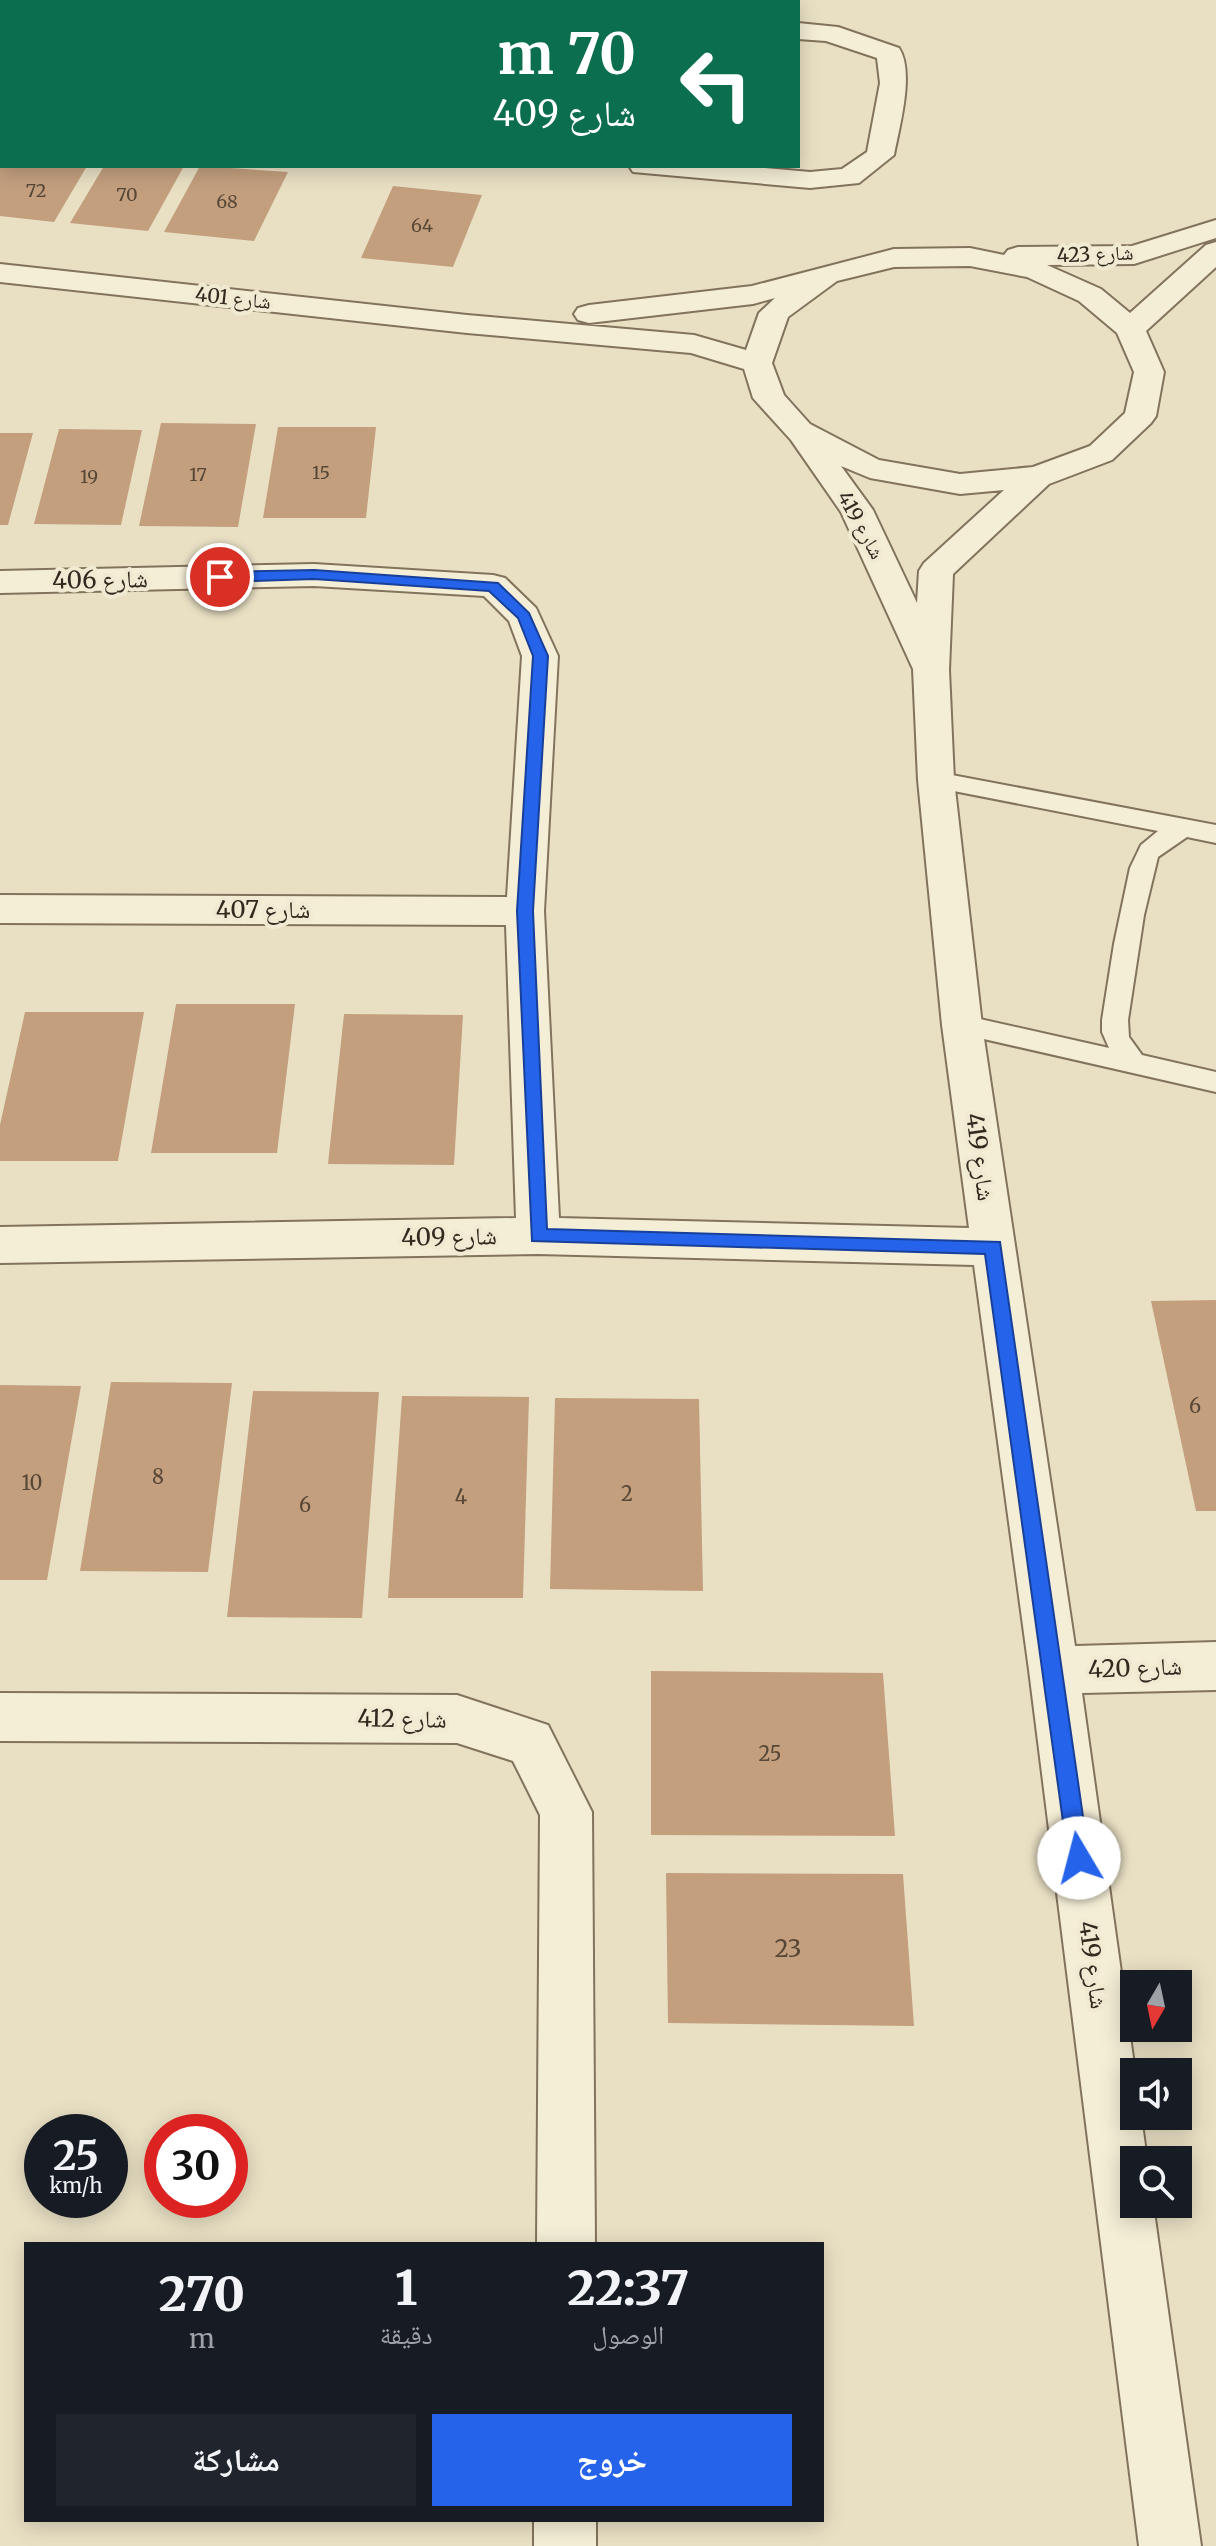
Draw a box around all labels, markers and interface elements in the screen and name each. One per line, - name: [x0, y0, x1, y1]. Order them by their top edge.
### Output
- text: 70 m: [498, 19, 636, 89]
- icon: left: [664, 32, 768, 136]
- text: شارع 409: [492, 91, 636, 136]
- house number: 72: [26, 179, 46, 202]
- house number: 70: [116, 183, 138, 206]
- house number: 68: [216, 190, 238, 213]
- house number: 64: [411, 214, 433, 237]
- street label: شارع 423: [1056, 240, 1134, 268]
- street label: شارع 401: [194, 281, 272, 315]
- house number: 15: [312, 461, 330, 484]
- house number: 17: [189, 463, 207, 486]
- house number: 19: [80, 465, 98, 488]
- street label: شارع 419: [832, 486, 890, 564]
- pin: [186, 543, 254, 611]
- icon: arrive: [198, 555, 242, 599]
- street label: شارع 406: [52, 563, 148, 596]
- street label: شارع 407: [216, 894, 310, 925]
- street label: شارع 419: [959, 1111, 1002, 1203]
- street label: شارع 409: [401, 1220, 497, 1253]
- house number: 6: [1189, 1393, 1201, 1418]
- house number: 8: [152, 1464, 164, 1489]
- house number: 10: [21, 1470, 43, 1495]
- house number: 2: [621, 1481, 633, 1506]
- house number: 4: [455, 1484, 467, 1509]
- house number: 6: [299, 1492, 311, 1517]
- street label: شارع 420: [1087, 1650, 1183, 1685]
- street label: شارع 412: [357, 1702, 447, 1735]
- house number: 25: [759, 1741, 781, 1766]
- position arrow: [1037, 1816, 1121, 1900]
- street label: شارع 419: [1072, 1919, 1115, 2011]
- house number: 23: [774, 1933, 802, 1964]
- north arrow: [1120, 1970, 1192, 2042]
- map controls: [1120, 1970, 1192, 2218]
- button: sound: [1120, 2058, 1192, 2130]
- speed limit sign: 30: [144, 2114, 248, 2218]
- text: 25: [53, 2131, 99, 2181]
- button: search: [1120, 2146, 1192, 2218]
- text: km/h: [50, 2173, 102, 2198]
- text: 1: [395, 2258, 417, 2318]
- text: 22:37: [567, 2258, 689, 2318]
- text: 270: [159, 2264, 245, 2324]
- text: دقيقة: [380, 2318, 433, 2351]
- text: الوصول: [592, 2318, 664, 2351]
- text: m: [189, 2322, 215, 2355]
- button: مشاركة: [56, 2414, 416, 2506]
- button: خروج: [432, 2414, 792, 2506]

